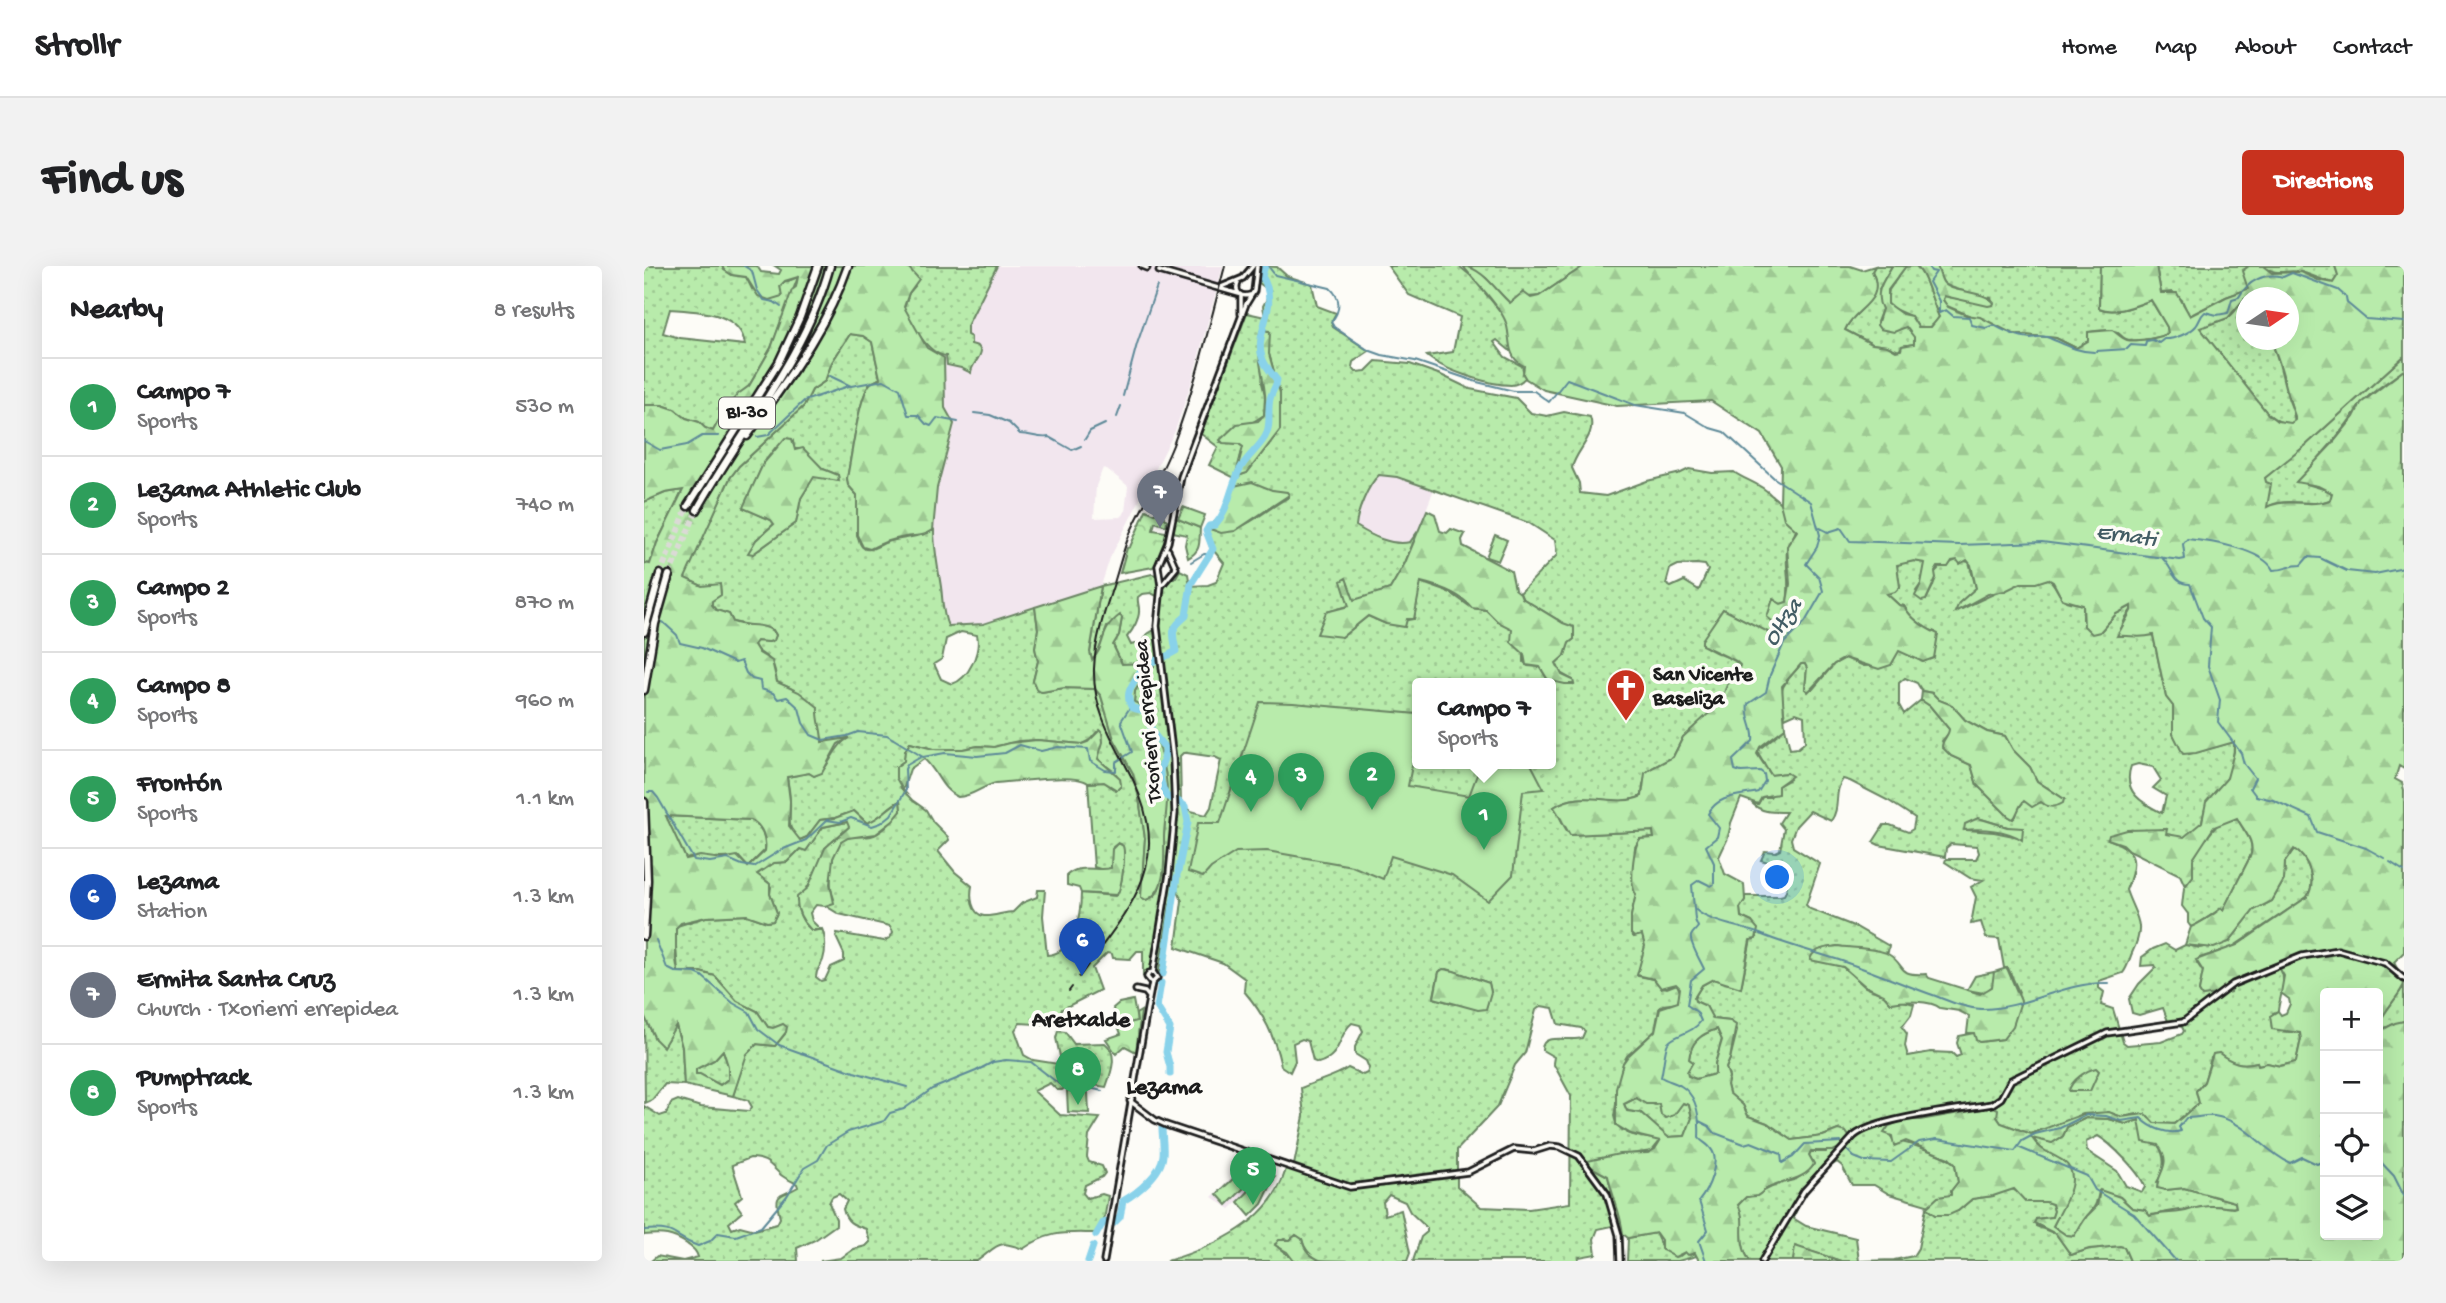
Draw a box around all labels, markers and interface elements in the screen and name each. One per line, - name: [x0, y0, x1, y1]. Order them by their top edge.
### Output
- text: Strollr: [35, 29, 119, 67]
- text: Home: [2061, 34, 2117, 63]
- text: Map: [2155, 34, 2197, 63]
- text: About: [2235, 34, 2295, 63]
- text: Contact: [2333, 34, 2411, 63]
- button: Directions: [2242, 150, 2404, 215]
- text: Find us: [42, 153, 182, 211]
- north arrow: [2236, 287, 2299, 350]
- text: Nearby: [70, 294, 163, 329]
- text: 8 results: [494, 298, 574, 325]
- text: Campo 7: [137, 378, 230, 409]
- text: 1: [88, 394, 98, 421]
- text: 530 m: [515, 394, 574, 421]
- road number: BI-30: [719, 398, 775, 428]
- text: Sports: [137, 409, 197, 436]
- pin: 7: [1137, 470, 1183, 528]
- text: Lezama Athletic Club: [137, 476, 361, 507]
- text: 2: [87, 492, 99, 519]
- text: 740 m: [516, 492, 574, 519]
- text: Sports: [137, 507, 197, 534]
- water label: Ernati: [2094, 519, 2161, 555]
- text: Campo 2: [137, 574, 229, 605]
- text: 3: [87, 590, 99, 617]
- text: 870 m: [515, 590, 574, 617]
- water label: Oltza: [1759, 593, 1810, 652]
- text: Sports: [137, 605, 197, 632]
- street label: Txorierri errepidea: [1130, 637, 1170, 805]
- place label: San Vicente Baseliza: [1652, 664, 1754, 713]
- church icon: San Vicente Baseliza: [1605, 667, 1647, 722]
- text: Campo 8: [137, 672, 231, 703]
- popup: [1412, 678, 1556, 769]
- text: 4: [88, 688, 98, 715]
- text: 960 m: [516, 688, 574, 715]
- text: Campo 7: [1438, 695, 1530, 726]
- text: Sports: [137, 703, 197, 730]
- text: Sports: [1438, 726, 1497, 753]
- pin: 2: [1349, 752, 1395, 810]
- pin: 3: [1278, 753, 1324, 811]
- pin: 4: [1228, 754, 1274, 812]
- text: Frontón: [137, 770, 222, 801]
- text: 5: [87, 786, 99, 813]
- text: 1.1 km: [516, 786, 574, 813]
- pin: 1: [1461, 792, 1507, 850]
- text: Sports: [137, 801, 197, 828]
- your location: [1760, 860, 1794, 894]
- text: Lezama: [137, 868, 219, 899]
- text: 6: [87, 884, 99, 911]
- text: 1.3 km: [514, 884, 574, 911]
- text: Station: [137, 899, 207, 926]
- pin: 6: [1059, 918, 1105, 976]
- text: Ermita Santa Cruz: [137, 966, 335, 997]
- text: 7: [87, 982, 99, 1009]
- text: 1.3 km: [514, 982, 574, 1009]
- map controls: [2320, 988, 2383, 1240]
- button: +: [2320, 988, 2383, 1051]
- text: Church · Txorierri errepidea: [137, 997, 398, 1024]
- district label: Aretxalde: [1031, 1008, 1131, 1035]
- pin: 8: [1055, 1047, 1101, 1105]
- button: −: [2320, 1051, 2383, 1114]
- text: Pumptrack: [137, 1064, 249, 1095]
- district label: Lezama: [1126, 1074, 1203, 1103]
- text: 8: [87, 1080, 99, 1107]
- text: 1.3 km: [514, 1080, 574, 1107]
- text: Sports: [137, 1095, 197, 1122]
- button: locate: [2320, 1114, 2383, 1177]
- pin: 5: [1230, 1147, 1276, 1205]
- button: layers: [2320, 1177, 2383, 1240]

